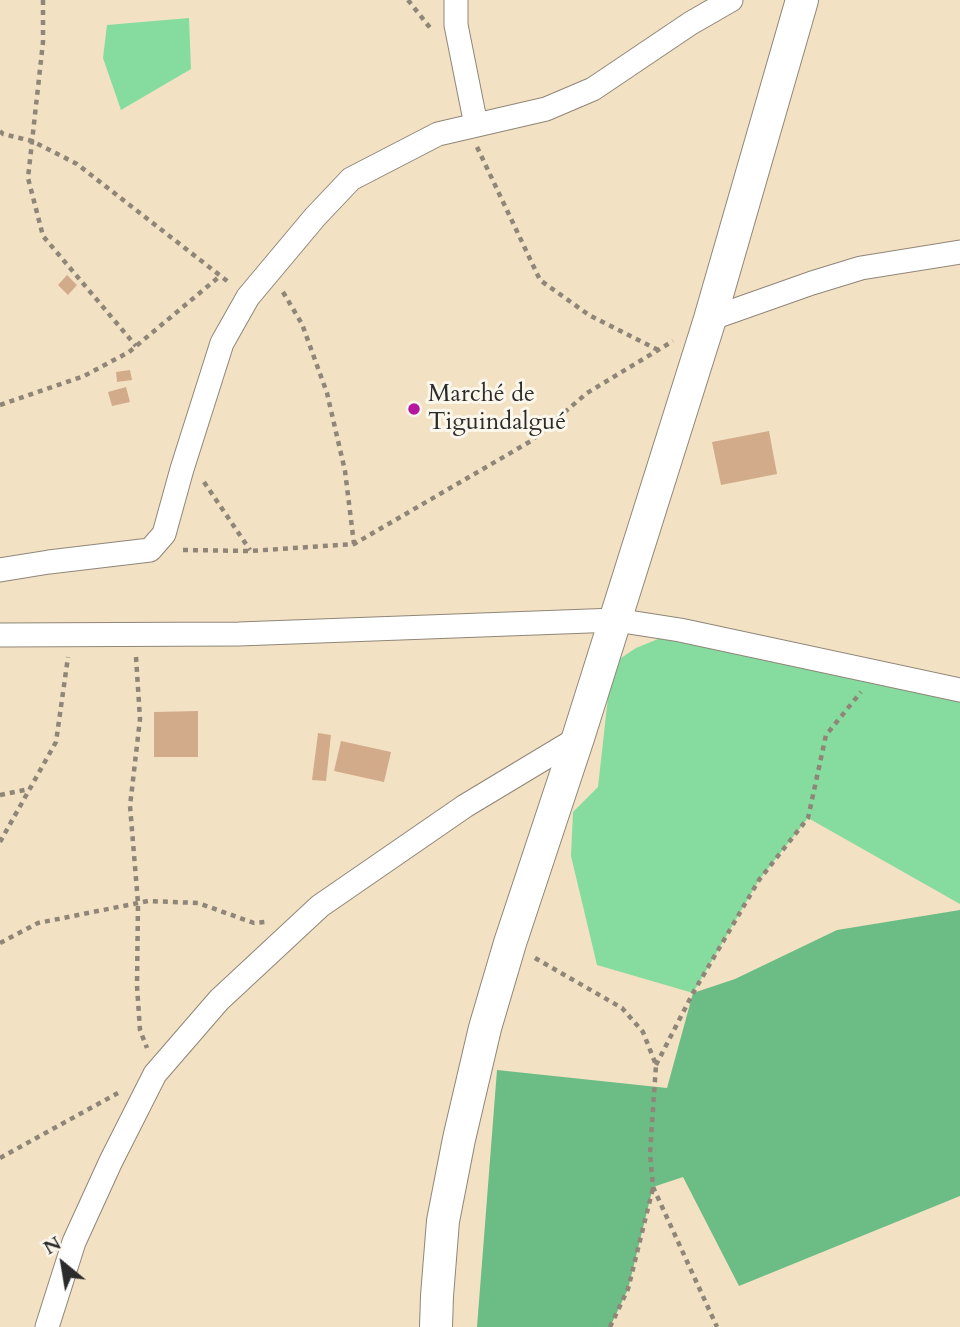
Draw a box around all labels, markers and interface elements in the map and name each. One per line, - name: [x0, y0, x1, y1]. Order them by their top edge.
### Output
- place label: Marché de Tiguindalgué: [428, 381, 566, 437]
- marker: Marché de Tiguindalgué: [406, 401, 422, 417]
- north arrow: [28, 1229, 98, 1299]
- text: N: [39, 1230, 66, 1261]

